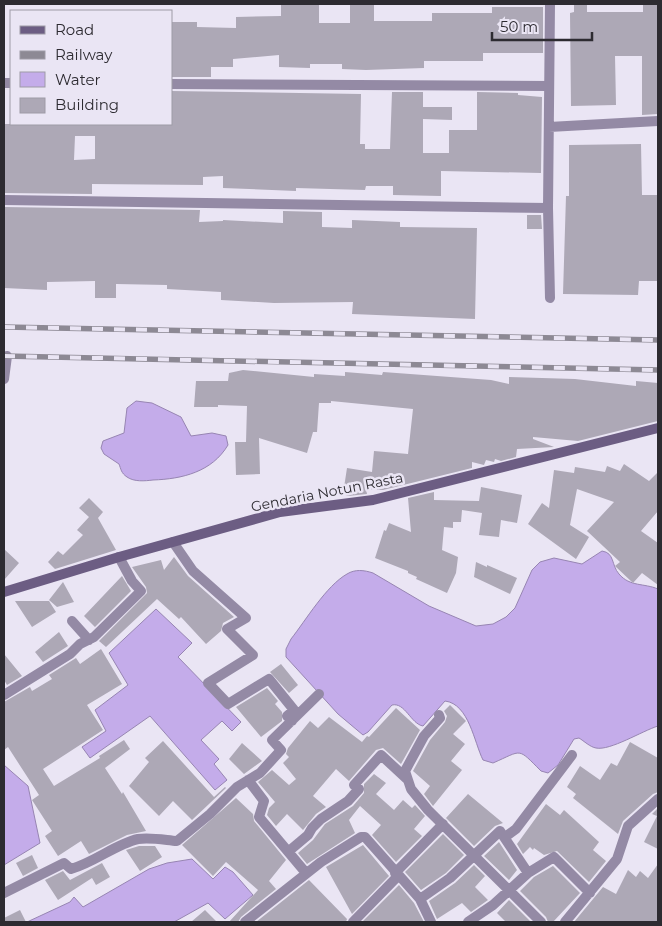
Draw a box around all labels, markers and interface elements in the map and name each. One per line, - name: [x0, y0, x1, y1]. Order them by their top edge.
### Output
- legend: [10, 10, 172, 125]
- scale bar: [492, 10, 592, 42]
- text: 50 m: [500, 17, 538, 36]
- text: Road: [55, 20, 94, 39]
- text: Railway: [55, 45, 113, 64]
- text: Water: [55, 70, 101, 89]
- text: Building: [55, 95, 119, 114]
- street label: Gendaria Notun Rasta: [249, 468, 405, 516]

